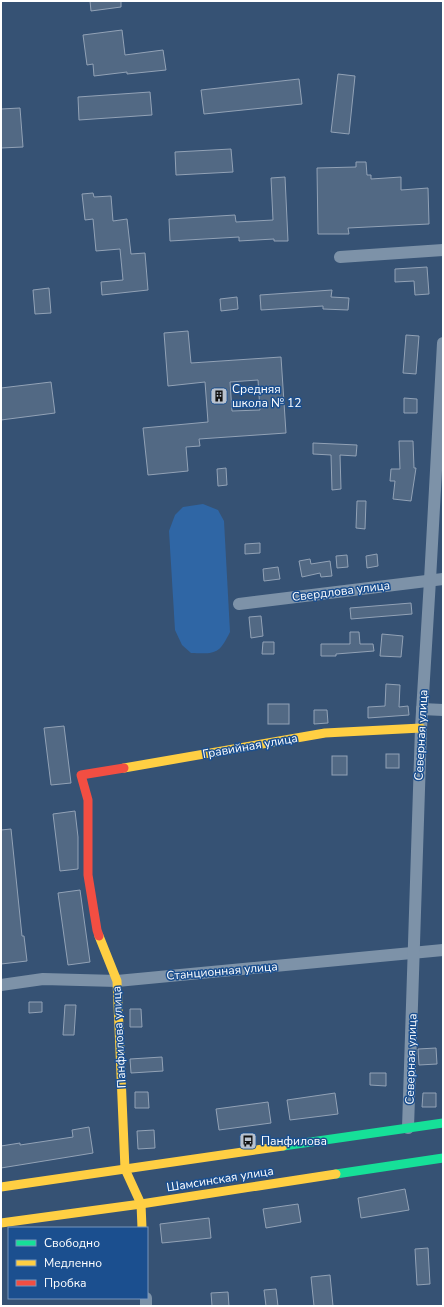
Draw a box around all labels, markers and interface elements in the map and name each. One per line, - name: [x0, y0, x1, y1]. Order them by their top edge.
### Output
- place label: Средняя школа № 12: [232, 381, 301, 411]
- building icon: Средняя школа № 12: [209, 386, 229, 406]
- street label: Свердлова улица: [291, 577, 391, 605]
- street label: Северная улица: [411, 689, 431, 781]
- street label: Гравийная улица: [201, 730, 299, 762]
- street label: Станционная улица: [166, 958, 278, 984]
- street label: Панфилова улица: [108, 985, 130, 1089]
- street label: Северная улица: [401, 1013, 421, 1105]
- bus stop icon: Панфилова: [238, 1131, 258, 1151]
- place label: Панфилова: [261, 1133, 327, 1149]
- street label: Шамсинская улица: [165, 1163, 275, 1195]
- legend: [8, 1227, 148, 1299]
- text: Свободно: [44, 1235, 100, 1251]
- text: Медленно: [44, 1255, 102, 1271]
- text: Пробка: [44, 1275, 87, 1291]

